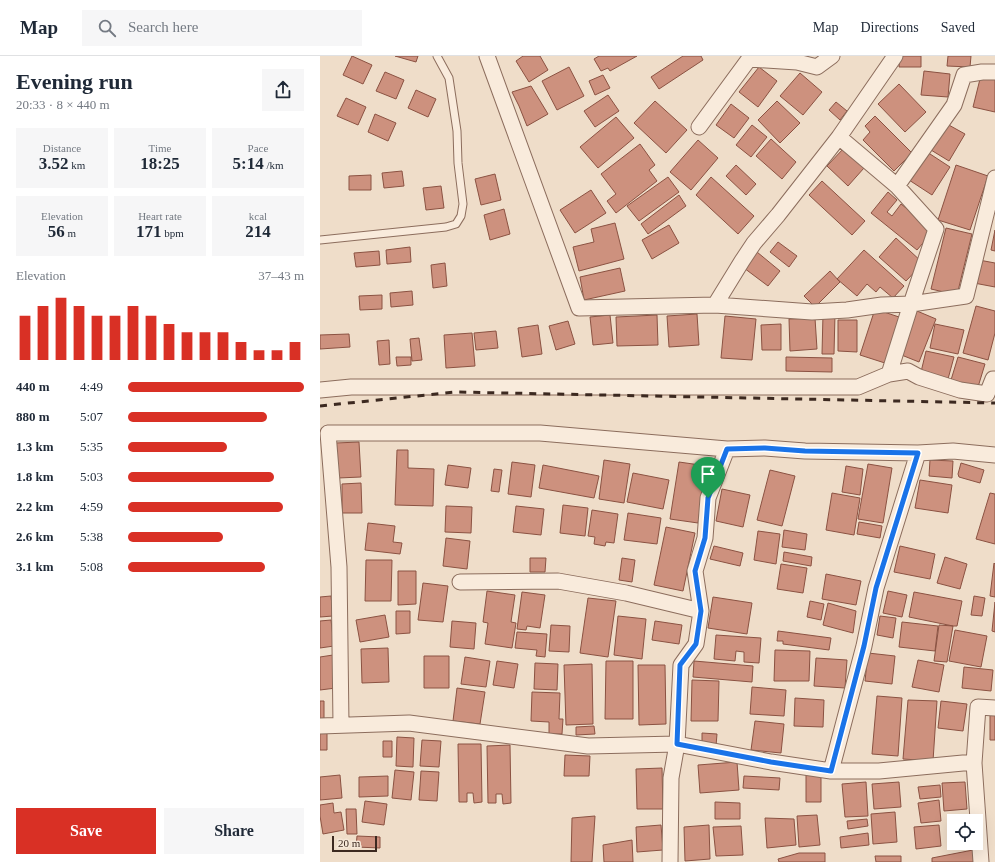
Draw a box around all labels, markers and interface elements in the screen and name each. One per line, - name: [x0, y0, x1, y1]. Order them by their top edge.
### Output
- search box: [82, 10, 362, 46]
- text: Map: [20, 17, 58, 38]
- icon: search: [96, 17, 118, 39]
- text: Search here: [128, 19, 198, 35]
- text: Map: [813, 20, 838, 35]
- text: Directions: [860, 20, 919, 35]
- text: Saved: [941, 20, 975, 35]
- text: Evening run: [16, 69, 133, 94]
- button: share: [262, 69, 304, 111]
- text: 20:33 · 8 × 440 m: [16, 97, 110, 112]
- text: Distance: [43, 142, 81, 154]
- text: Time: [149, 142, 171, 154]
- text: Pace: [248, 142, 268, 154]
- text: 3.52: [39, 154, 68, 173]
- text: 18:25: [140, 154, 180, 173]
- text: 5:14: [232, 154, 264, 173]
- text: km: [68, 159, 85, 171]
- text: /km: [264, 159, 284, 171]
- text: Elevation: [41, 210, 83, 222]
- text: Heart rate: [138, 210, 182, 222]
- text: kcal: [249, 210, 267, 222]
- text: 56: [48, 222, 65, 241]
- text: 171: [136, 222, 162, 241]
- text: 214: [245, 222, 271, 241]
- text: m: [65, 227, 76, 239]
- text: bpm: [162, 227, 184, 239]
- text: Elevation: [16, 268, 66, 283]
- text: 37–43 m: [258, 268, 304, 283]
- text: 440 m: [16, 379, 50, 394]
- text: 4:49: [80, 379, 103, 394]
- text: 880 m: [16, 409, 50, 424]
- text: 5:07: [80, 409, 103, 424]
- text: 1.3 km: [16, 439, 54, 454]
- text: 5:35: [80, 439, 103, 454]
- pin: [691, 457, 725, 498]
- icon: arrive: [697, 463, 719, 485]
- text: 1.8 km: [16, 469, 54, 484]
- text: 5:03: [80, 469, 103, 484]
- text: 2.2 km: [16, 499, 54, 514]
- text: 4:59: [80, 499, 103, 514]
- text: 2.6 km: [16, 529, 54, 544]
- text: 5:38: [80, 529, 103, 544]
- text: 3.1 km: [16, 559, 54, 574]
- text: 5:08: [80, 559, 103, 574]
- button: Save: [16, 808, 156, 854]
- button: Share: [164, 808, 304, 854]
- map controls: [947, 814, 983, 850]
- button: locate: [947, 814, 983, 850]
- scale bar: [332, 834, 377, 853]
- text: 20 m: [338, 837, 360, 849]

